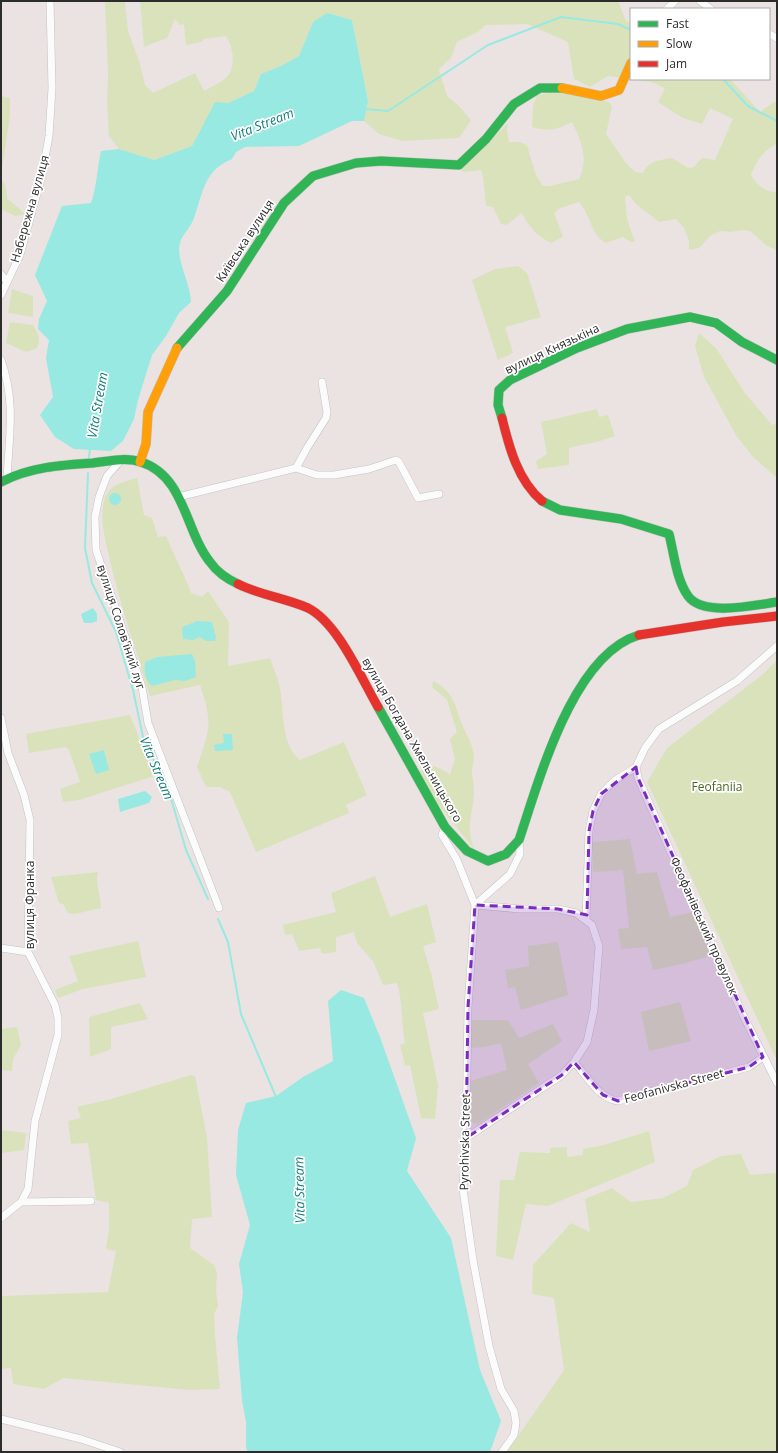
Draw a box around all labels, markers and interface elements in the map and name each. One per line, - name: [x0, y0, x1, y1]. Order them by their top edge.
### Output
- legend: [630, 8, 770, 80]
- text: Fast: [666, 15, 689, 32]
- text: Slow: [666, 35, 693, 52]
- text: Jam: [665, 55, 687, 72]
- water label: Vita Stream: [228, 103, 296, 145]
- street label: Набережна вулиця: [6, 153, 53, 265]
- street label: Київська вулиця: [212, 196, 278, 285]
- street label: вулиця Князькіна: [502, 319, 602, 378]
- water label: Vita Stream: [82, 371, 112, 439]
- street label: вулиця Солов'їний луг: [93, 562, 150, 691]
- street label: вулиця Богдана Хмельницького: [358, 654, 467, 825]
- water label: Vita Stream: [136, 734, 178, 802]
- park label: Feofaniia: [692, 778, 742, 795]
- street label: Феофанівський провулок: [666, 854, 743, 998]
- street label: вулиця Франка: [21, 861, 38, 949]
- street label: Feofanivska Street: [622, 1064, 726, 1107]
- street label: Pyrohivska Street: [455, 1093, 474, 1191]
- water label: Vita Stream: [289, 1157, 309, 1223]

